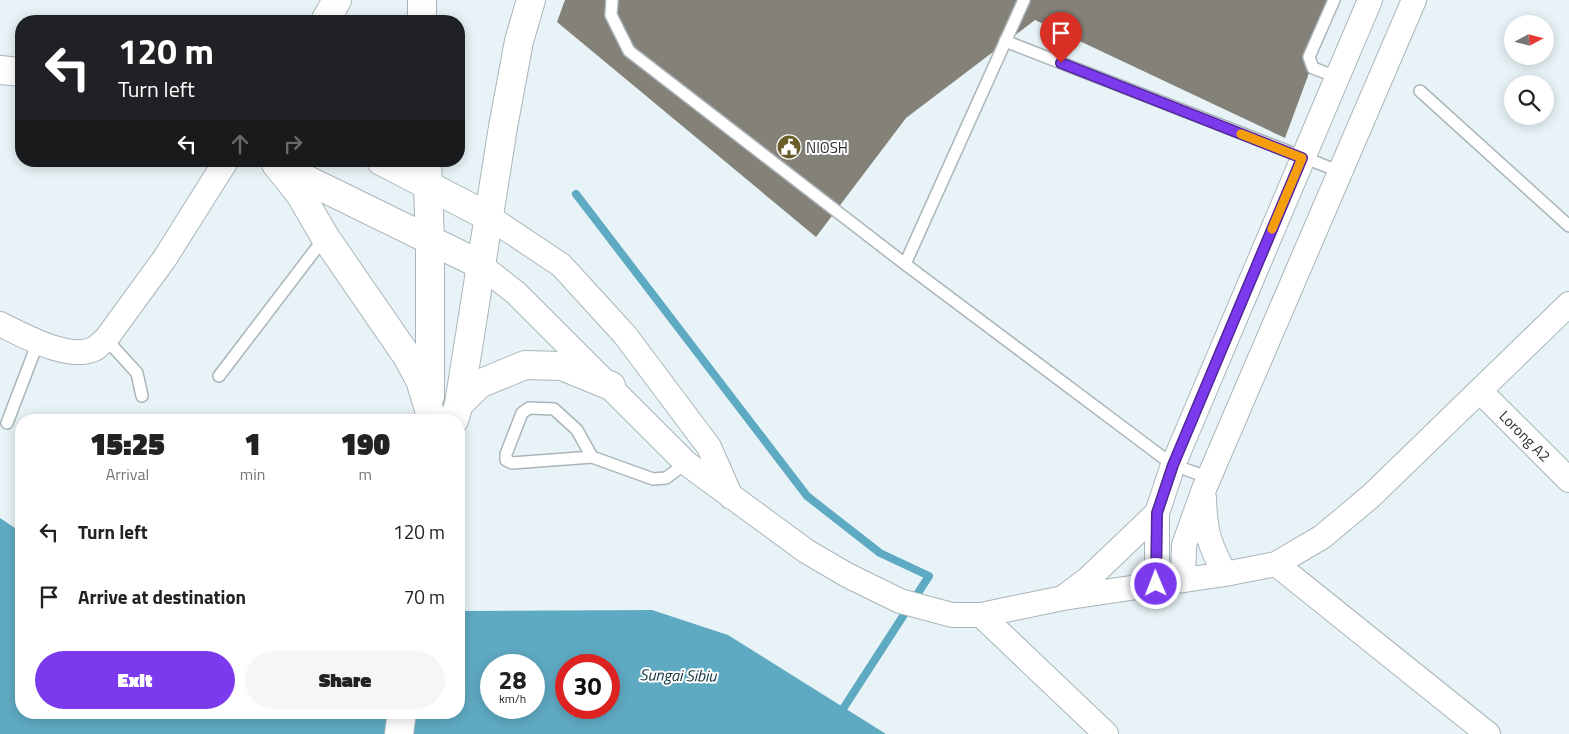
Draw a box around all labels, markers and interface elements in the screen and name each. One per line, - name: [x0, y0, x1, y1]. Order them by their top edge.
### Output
- pin: [1040, 12, 1082, 63]
- north arrow: [1504, 15, 1554, 65]
- map controls: [1504, 15, 1554, 125]
- icon: arrive: [1047, 19, 1075, 47]
- text: 120 m: [118, 24, 214, 78]
- icon: left: [35, 35, 100, 100]
- text: Turn left: [118, 72, 195, 106]
- button: search: [1504, 75, 1554, 125]
- icon: left: [173, 130, 201, 158]
- icon: ahead: [226, 130, 254, 158]
- icon: right: [279, 130, 307, 158]
- public building icon: NIOSH: [776, 134, 802, 160]
- place label: NIOSH: [806, 136, 848, 159]
- street label: Lorong A2: [1494, 405, 1556, 467]
- text: 15:25: [90, 421, 165, 467]
- text: 1: [244, 421, 261, 467]
- text: 190: [340, 421, 390, 467]
- text: Arrival: [106, 462, 149, 486]
- text: min: [240, 462, 265, 486]
- text: m: [358, 462, 372, 486]
- text: Turn left: [78, 517, 148, 546]
- text: 120 m: [393, 517, 445, 546]
- icon: left: [35, 518, 63, 546]
- position arrow: [1129, 557, 1181, 609]
- text: Arrive at destination: [78, 582, 246, 611]
- text: 70 m: [404, 582, 445, 611]
- icon: arrive: [35, 583, 63, 611]
- button: Exit: [35, 651, 235, 709]
- button: Share: [245, 651, 445, 709]
- speed limit sign: 30: [555, 654, 620, 719]
- text: 28: [498, 661, 527, 699]
- water label: Sungai Sibiu: [639, 662, 718, 688]
- text: km/h: [499, 689, 526, 708]

